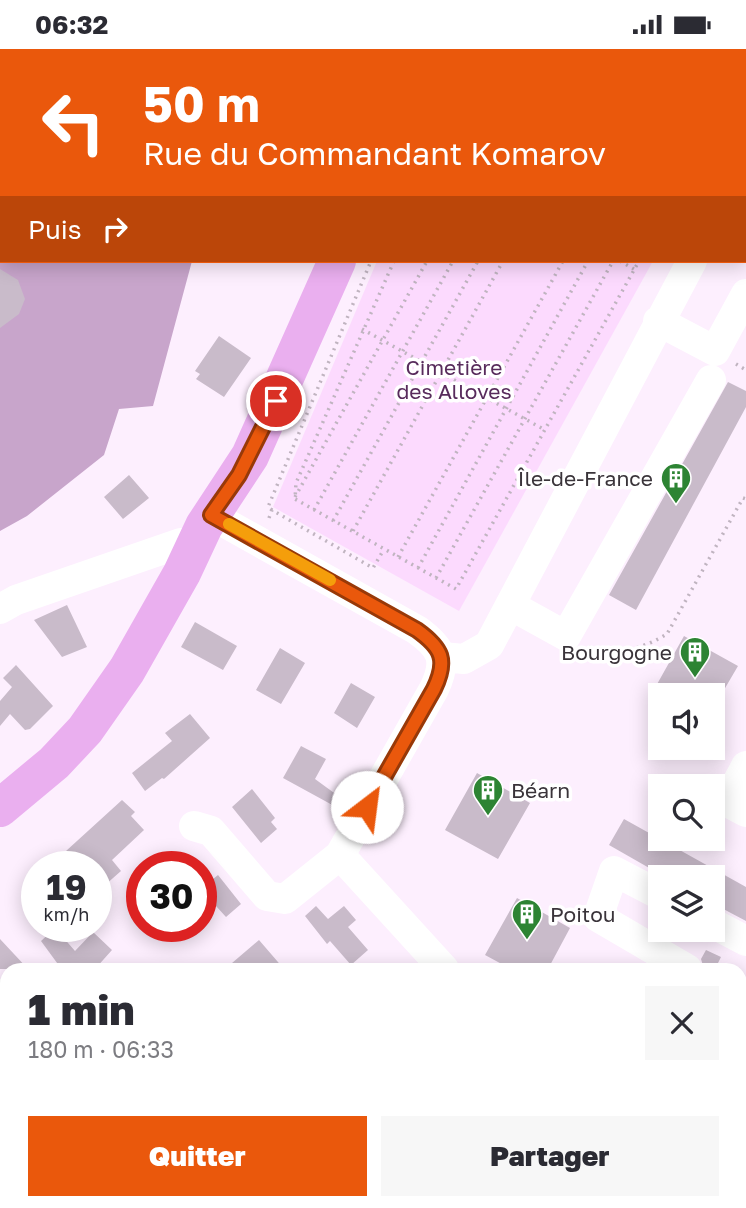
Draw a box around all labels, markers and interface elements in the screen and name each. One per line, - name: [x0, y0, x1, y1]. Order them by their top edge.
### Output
- text: 06:32: [35, 9, 108, 40]
- text: 50 m: [143, 74, 260, 133]
- icon: left: [28, 77, 119, 168]
- text: Rue du Commandant Komarov: [143, 134, 606, 172]
- icon: right: [96, 210, 134, 248]
- text: Puis: [28, 214, 82, 245]
- park label: Cimetière des Alloves: [396, 354, 512, 404]
- pin: [246, 371, 306, 431]
- icon: arrive: [257, 382, 295, 420]
- building icon: Île-de-France: [659, 461, 693, 505]
- place label: Île-de-France: [517, 465, 653, 491]
- building icon: Bourgogne: [678, 635, 712, 679]
- place label: Bourgogne: [561, 639, 672, 665]
- map controls: [648, 683, 725, 942]
- button: sound: [648, 683, 725, 760]
- position arrow: [330, 770, 404, 844]
- building icon: Béarn: [471, 773, 505, 817]
- button: search: [648, 774, 725, 851]
- place label: Béarn: [511, 777, 570, 803]
- speed limit sign: 30: [126, 851, 217, 942]
- button: layers: [648, 865, 725, 942]
- text: 19: [46, 866, 87, 908]
- building icon: Poitou: [510, 897, 544, 941]
- place label: Poitou: [550, 901, 615, 927]
- text: km/h: [44, 903, 89, 925]
- text: 1 min: [28, 984, 135, 1034]
- button: close: [645, 986, 719, 1060]
- text: 180 m · 06:33: [28, 1035, 174, 1063]
- button: Quitter: [28, 1116, 367, 1196]
- button: Partager: [381, 1116, 719, 1196]

